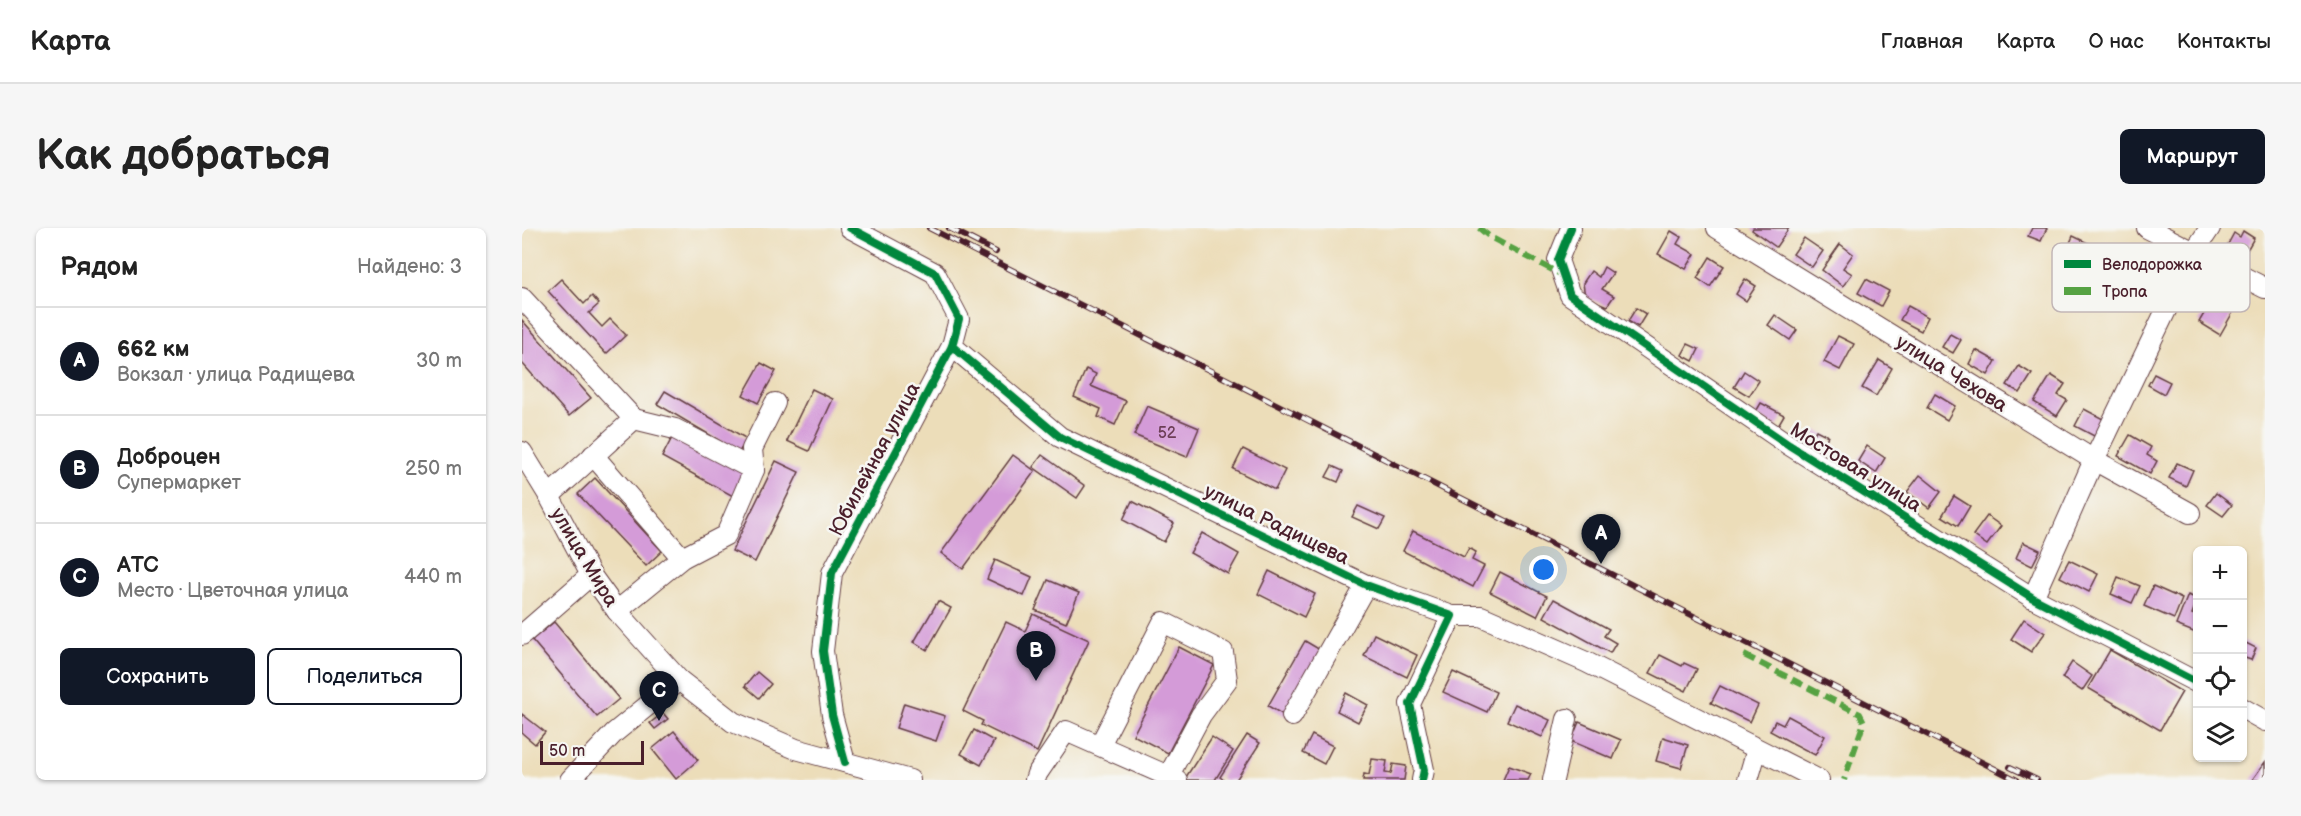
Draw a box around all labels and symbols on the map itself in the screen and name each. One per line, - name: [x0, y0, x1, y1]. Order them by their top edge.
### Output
- legend: [2052, 243, 2250, 312]
- text: Велодорожка: [2102, 256, 2203, 275]
- text: Тропа: [2102, 283, 2148, 302]
- street label: улица Чехова: [1891, 330, 2012, 418]
- street label: Юбилейная улица: [824, 378, 926, 540]
- street label: Мостовая улица: [1785, 418, 1926, 518]
- house number: 52: [1158, 424, 1177, 443]
- street label: улица Радищева: [1200, 479, 1353, 570]
- street label: улица Мира: [545, 503, 623, 612]
- pin: A: [1582, 514, 1620, 564]
- your location: [1529, 555, 1558, 584]
- pin: B: [1016, 632, 1056, 681]
- pin: C: [640, 672, 678, 721]
- scale bar: [540, 738, 644, 766]

